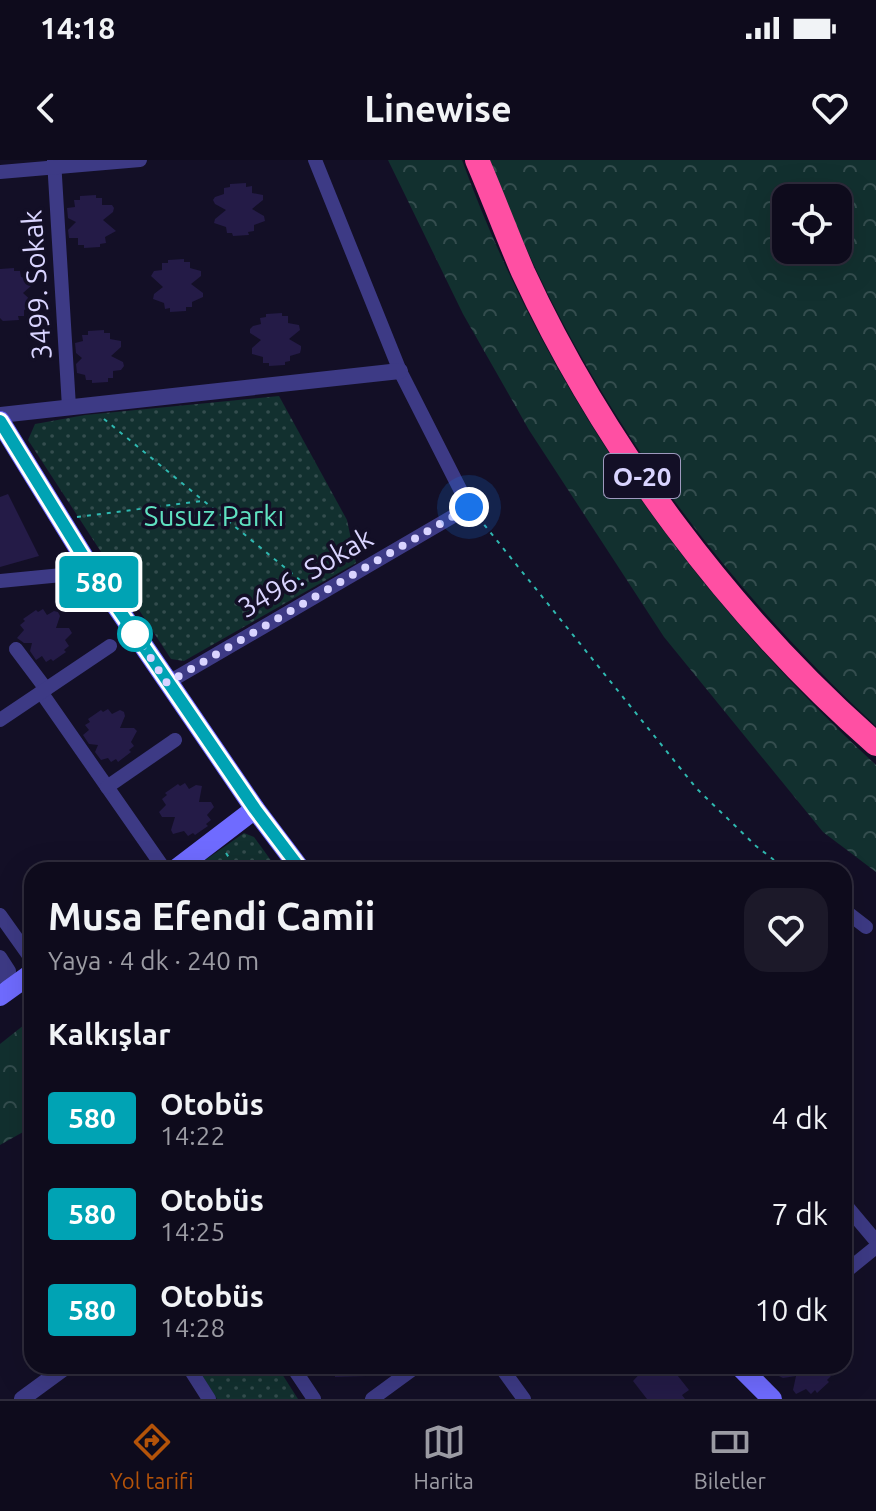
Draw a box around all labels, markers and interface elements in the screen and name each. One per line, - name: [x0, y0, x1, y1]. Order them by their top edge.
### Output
- text: 14:18: [40, 11, 115, 45]
- icon: back: [24, 86, 68, 130]
- icon: heart: [808, 86, 852, 130]
- text: Linewise: [364, 88, 512, 129]
- map controls: [772, 184, 852, 264]
- button: locate: [772, 184, 852, 264]
- street label: 3499. Sokak: [15, 209, 57, 361]
- road number: O-20: [604, 454, 680, 498]
- your location: [449, 487, 489, 527]
- park label: Susuz Parkı: [144, 500, 284, 531]
- street label: 3496. Sokak: [232, 521, 378, 623]
- line badge: 580: [53, 556, 145, 608]
- text: 580: [75, 566, 123, 597]
- unlabelled marker: [118, 617, 152, 651]
- button: heart: [744, 888, 828, 972]
- text: Musa Efendi Camii: [48, 895, 375, 937]
- text: Yaya · 4 dk · 240 m: [48, 946, 259, 975]
- text: Kalkışlar: [48, 1017, 171, 1051]
- text: Otobüs: [160, 1087, 264, 1121]
- text: 4 dk: [772, 1101, 828, 1135]
- text: 580: [68, 1102, 116, 1133]
- text: 14:22: [160, 1121, 225, 1150]
- text: Otobüs: [160, 1183, 264, 1217]
- text: 7 dk: [772, 1197, 828, 1231]
- text: 580: [68, 1198, 116, 1229]
- text: 14:25: [160, 1217, 225, 1246]
- text: Otobüs: [160, 1279, 264, 1313]
- text: 10 dk: [755, 1293, 828, 1327]
- text: 580: [68, 1294, 116, 1325]
- text: 14:28: [160, 1313, 225, 1342]
- tab: Yol tarifi: [110, 1420, 194, 1493]
- tab: Harita: [414, 1420, 474, 1493]
- tab: Biletler: [694, 1420, 766, 1493]

